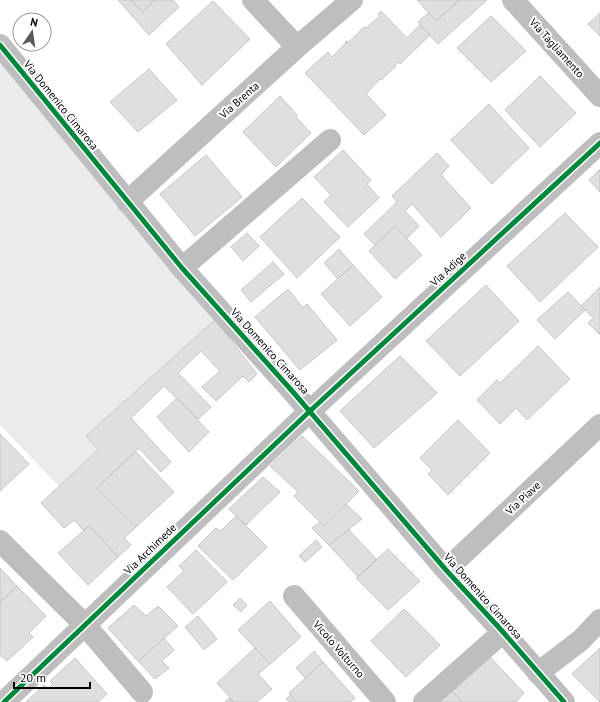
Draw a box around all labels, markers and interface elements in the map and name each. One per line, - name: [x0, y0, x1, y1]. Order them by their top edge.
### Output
- north arrow: [12, 12, 52, 52]
- text: N: [29, 15, 39, 30]
- street label: Via Tagliamento: [526, 15, 587, 81]
- street label: Via Domenico Cimarosa: [20, 57, 101, 153]
- street label: Via Brenta: [216, 79, 262, 122]
- street label: Via Adige: [426, 249, 469, 290]
- street label: Via Domenico Cimarosa: [227, 304, 312, 397]
- street label: Via Piave: [502, 478, 544, 518]
- street label: Via Archimede: [120, 520, 179, 578]
- street label: Via Domenico Cimarosa: [440, 549, 525, 642]
- street label: Vicolo Volturno: [310, 617, 368, 681]
- scale bar: [14, 664, 90, 690]
- text: 20 m: [20, 670, 46, 685]

